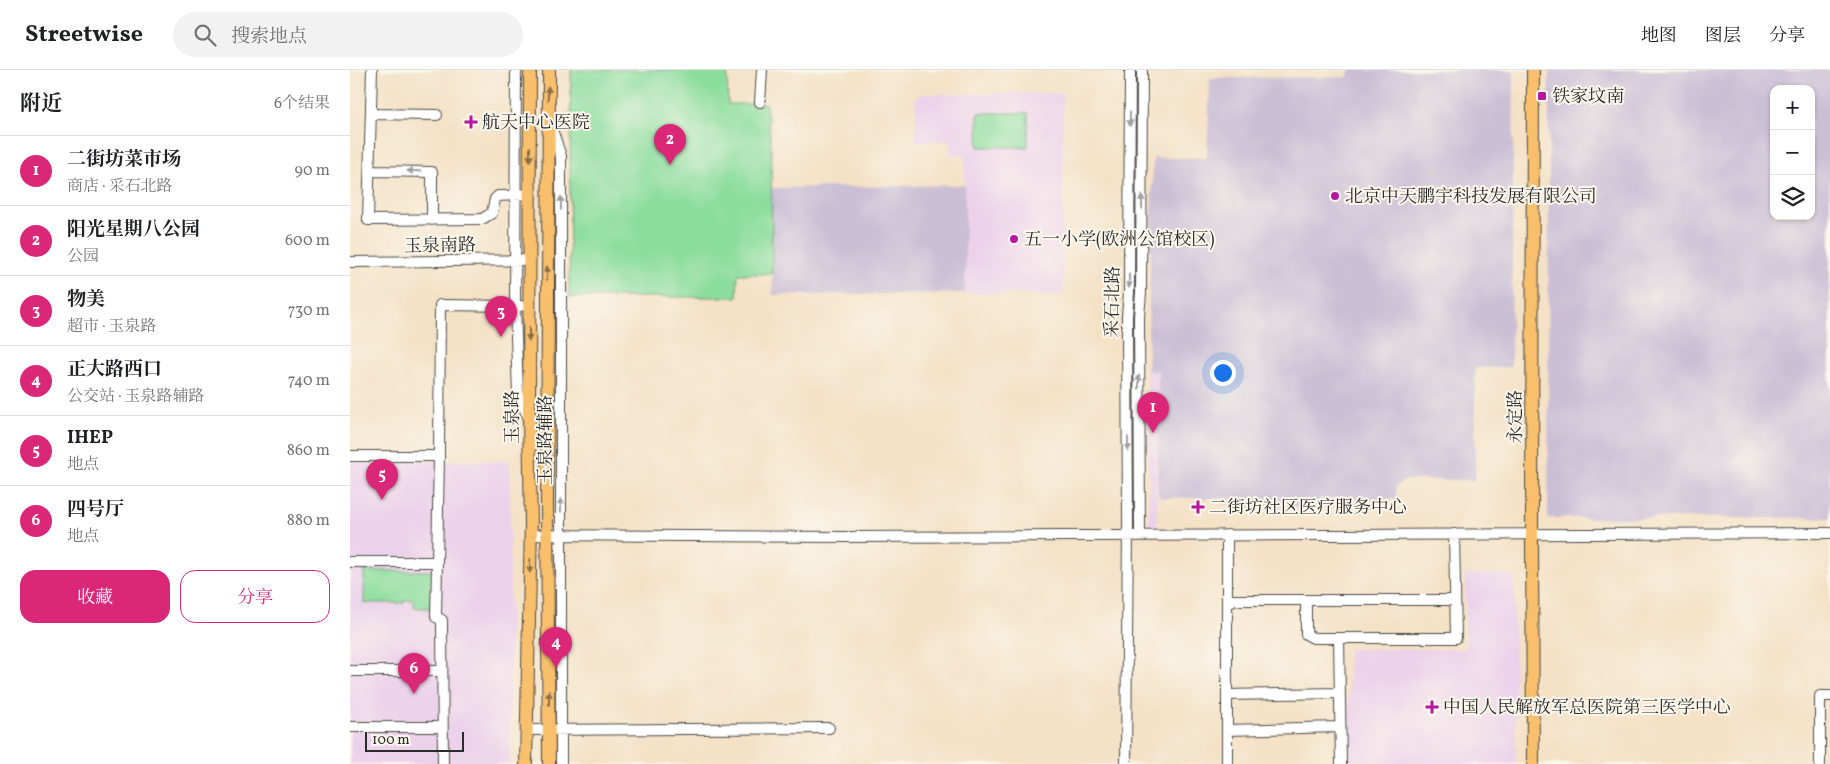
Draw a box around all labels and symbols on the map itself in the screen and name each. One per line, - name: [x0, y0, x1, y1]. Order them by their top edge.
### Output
- one-way arrow: [544, 85, 552, 101]
- place label: 铁家坟南: [1552, 85, 1624, 110]
- marker: 铁家坟南: [1536, 90, 1548, 102]
- place label: 航天中心医院: [482, 111, 590, 136]
- one-way arrow: [1126, 111, 1134, 127]
- marker: 航天中心医院: [464, 115, 478, 129]
- pin: 2: [654, 124, 686, 165]
- one-way arrow: [526, 146, 534, 162]
- one-way arrow: [406, 167, 422, 175]
- place label: 北京中天鹏宇科技发展有限公司: [1345, 185, 1597, 210]
- marker: 北京中天鹏宇科技发展有限公司: [1329, 190, 1341, 202]
- one-way arrow: [1138, 193, 1146, 209]
- one-way arrow: [557, 195, 565, 211]
- place label: 五一小学(欧洲公馆校区): [1024, 228, 1214, 253]
- street label: 玉泉南路: [404, 233, 476, 260]
- marker: 五一小学(欧洲公馆校区): [1008, 233, 1020, 245]
- one-way arrow: [543, 265, 551, 281]
- street label: 采石北路: [1100, 266, 1127, 338]
- one-way arrow: [1125, 273, 1133, 289]
- pin: 3: [485, 296, 517, 337]
- one-way arrow: [525, 326, 533, 342]
- your location: [1210, 360, 1236, 386]
- one-way arrow: [1135, 373, 1143, 389]
- street label: 玉泉路: [501, 390, 526, 444]
- street label: 永定路: [1504, 390, 1529, 444]
- pin: 1: [1137, 392, 1169, 433]
- street label: 玉泉路辅路: [534, 395, 559, 485]
- one-way arrow: [1124, 436, 1132, 452]
- pin: 5: [366, 459, 398, 500]
- place label: 二街坊社区医疗服务中心: [1209, 496, 1407, 521]
- one-way arrow: [557, 497, 565, 513]
- marker: 二街坊社区医疗服务中心: [1191, 500, 1205, 514]
- one-way arrow: [526, 558, 534, 574]
- pin: 4: [540, 627, 572, 668]
- pin: 6: [398, 653, 430, 694]
- one-way arrow: [545, 690, 553, 706]
- place label: 中国人民解放军总医院第三医学中心: [1443, 696, 1731, 721]
- marker: 中国人民解放军总医院第三医学中心: [1425, 700, 1439, 714]
- scale bar: [365, 729, 464, 752]

